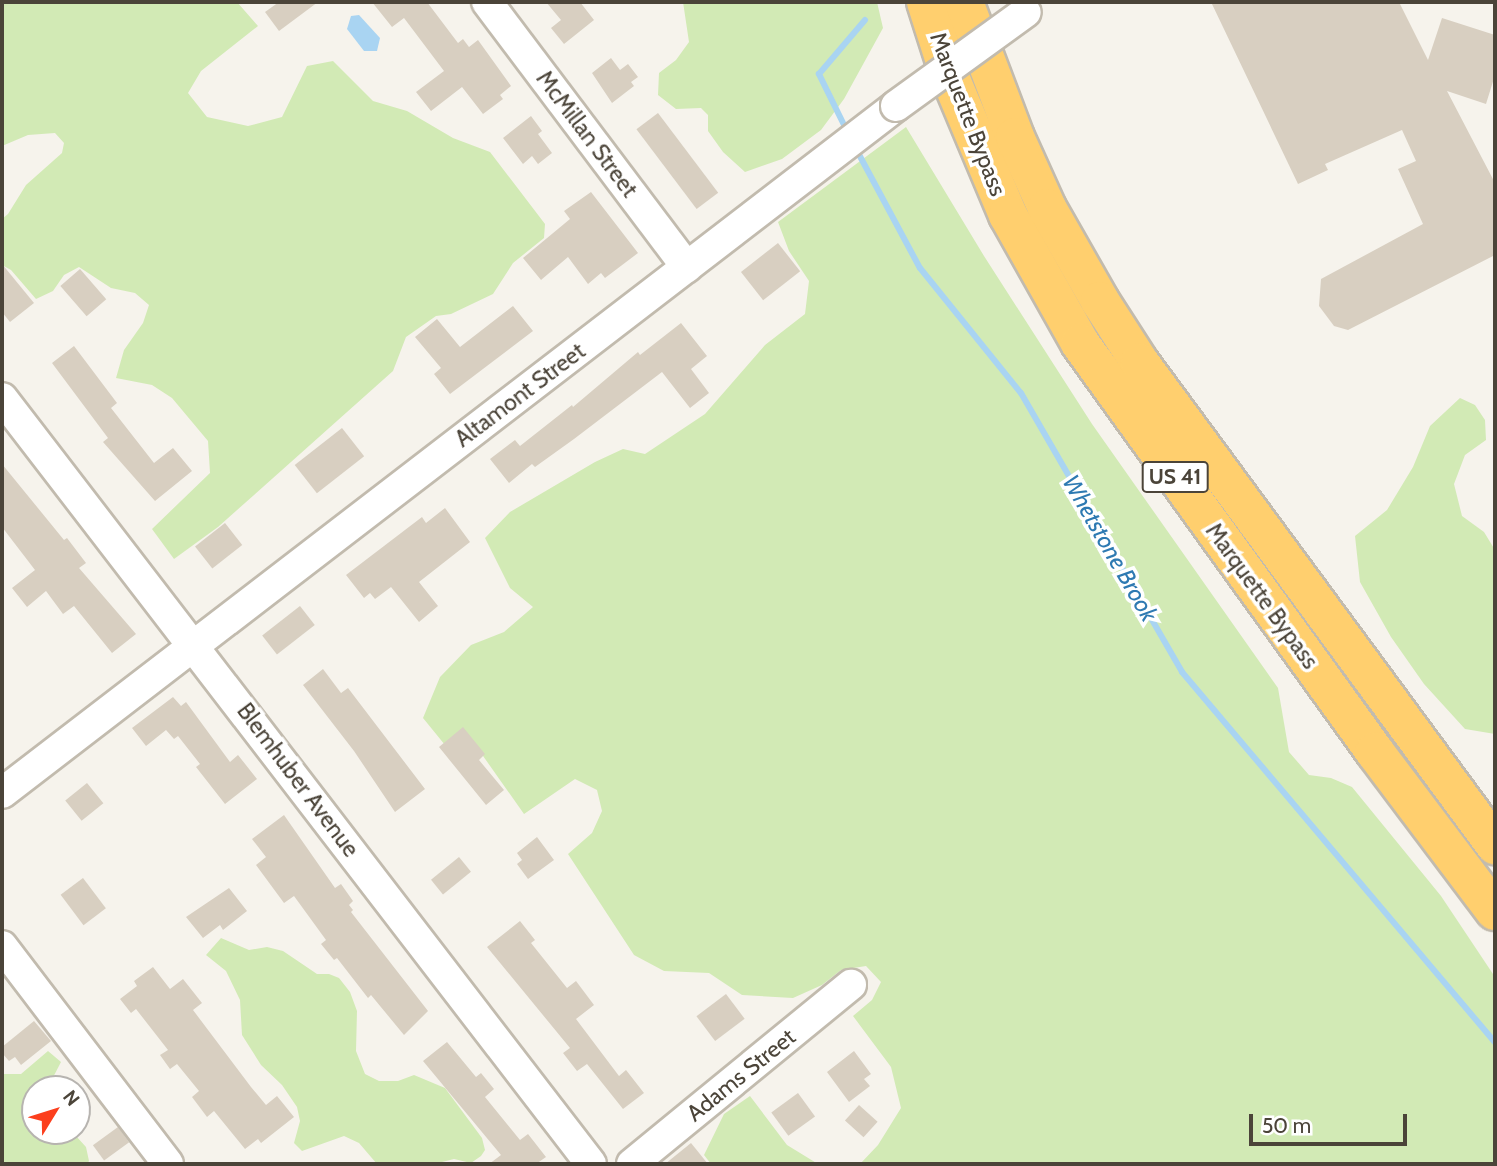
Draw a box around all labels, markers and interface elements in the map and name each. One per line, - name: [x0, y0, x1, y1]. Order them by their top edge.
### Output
- street label: Marquette Bypass: [924, 28, 1012, 200]
- street label: McMillan Street: [531, 65, 643, 203]
- street label: Altamont Street: [450, 337, 590, 453]
- road number: US 41: [1140, 460, 1210, 494]
- water label: Whetstone Brook: [1056, 470, 1164, 626]
- street label: Marquette Bypass: [1200, 518, 1324, 674]
- street label: Blemhuber Avenue: [231, 698, 365, 862]
- street label: Adams Street: [681, 1023, 801, 1127]
- north arrow: [21, 1075, 91, 1145]
- text: N: [58, 1086, 85, 1110]
- scale bar: [1252, 1100, 1410, 1144]
- text: 50 m: [1262, 1113, 1311, 1138]

